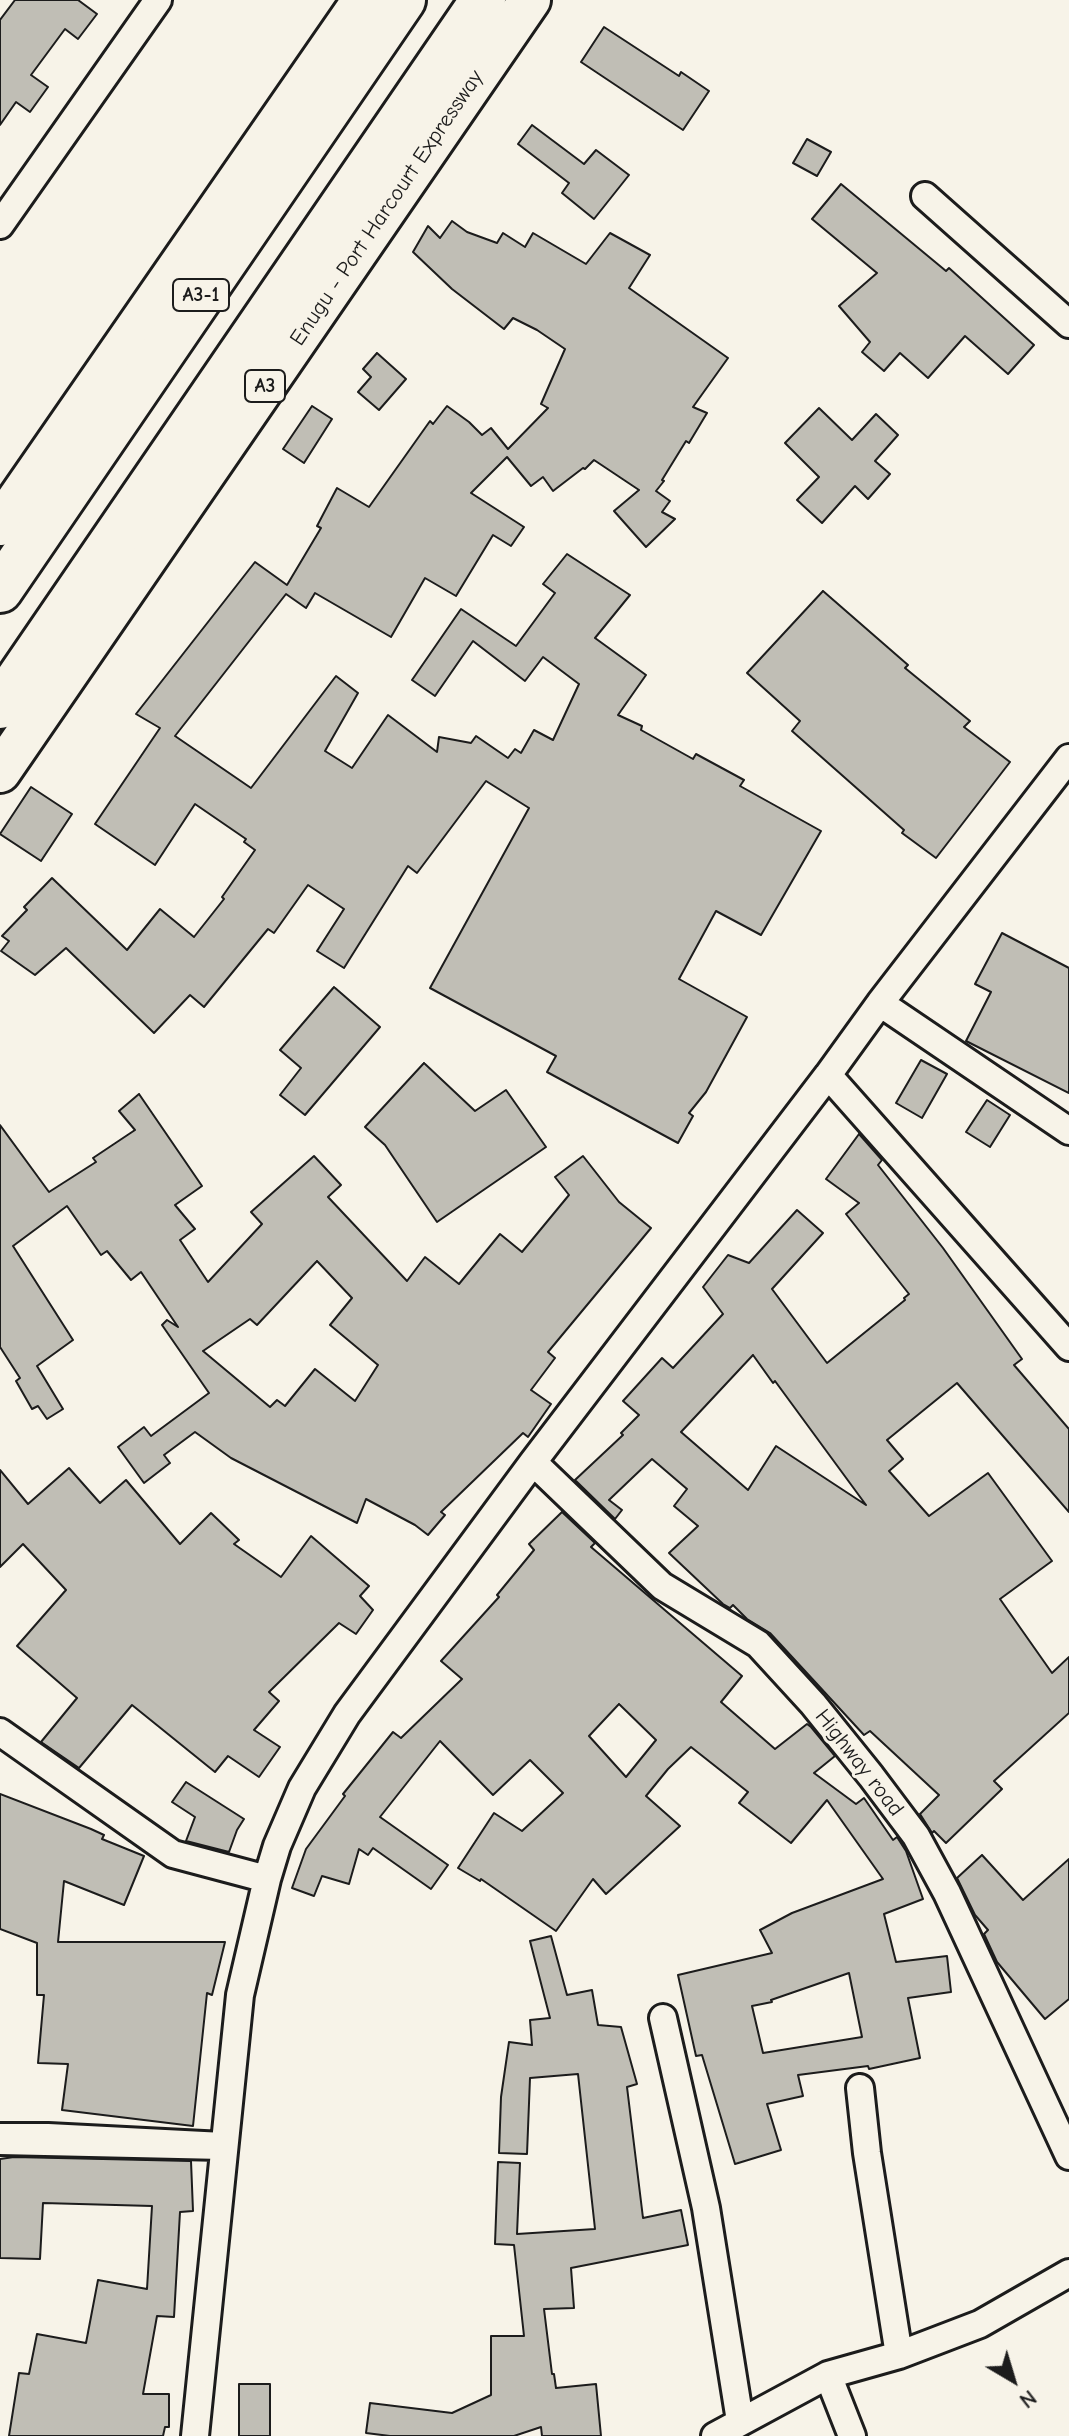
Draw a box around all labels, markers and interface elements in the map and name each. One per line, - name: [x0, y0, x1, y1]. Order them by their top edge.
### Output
- street label: Enugu - Port Harcourt Expressway: [285, 65, 489, 351]
- road number: A3-1: [173, 279, 229, 311]
- road number: A3: [245, 370, 285, 402]
- street label: Highway road: [809, 1704, 909, 1822]
- north arrow: [973, 2340, 1053, 2420]
- text: N: [1014, 2384, 1041, 2414]

